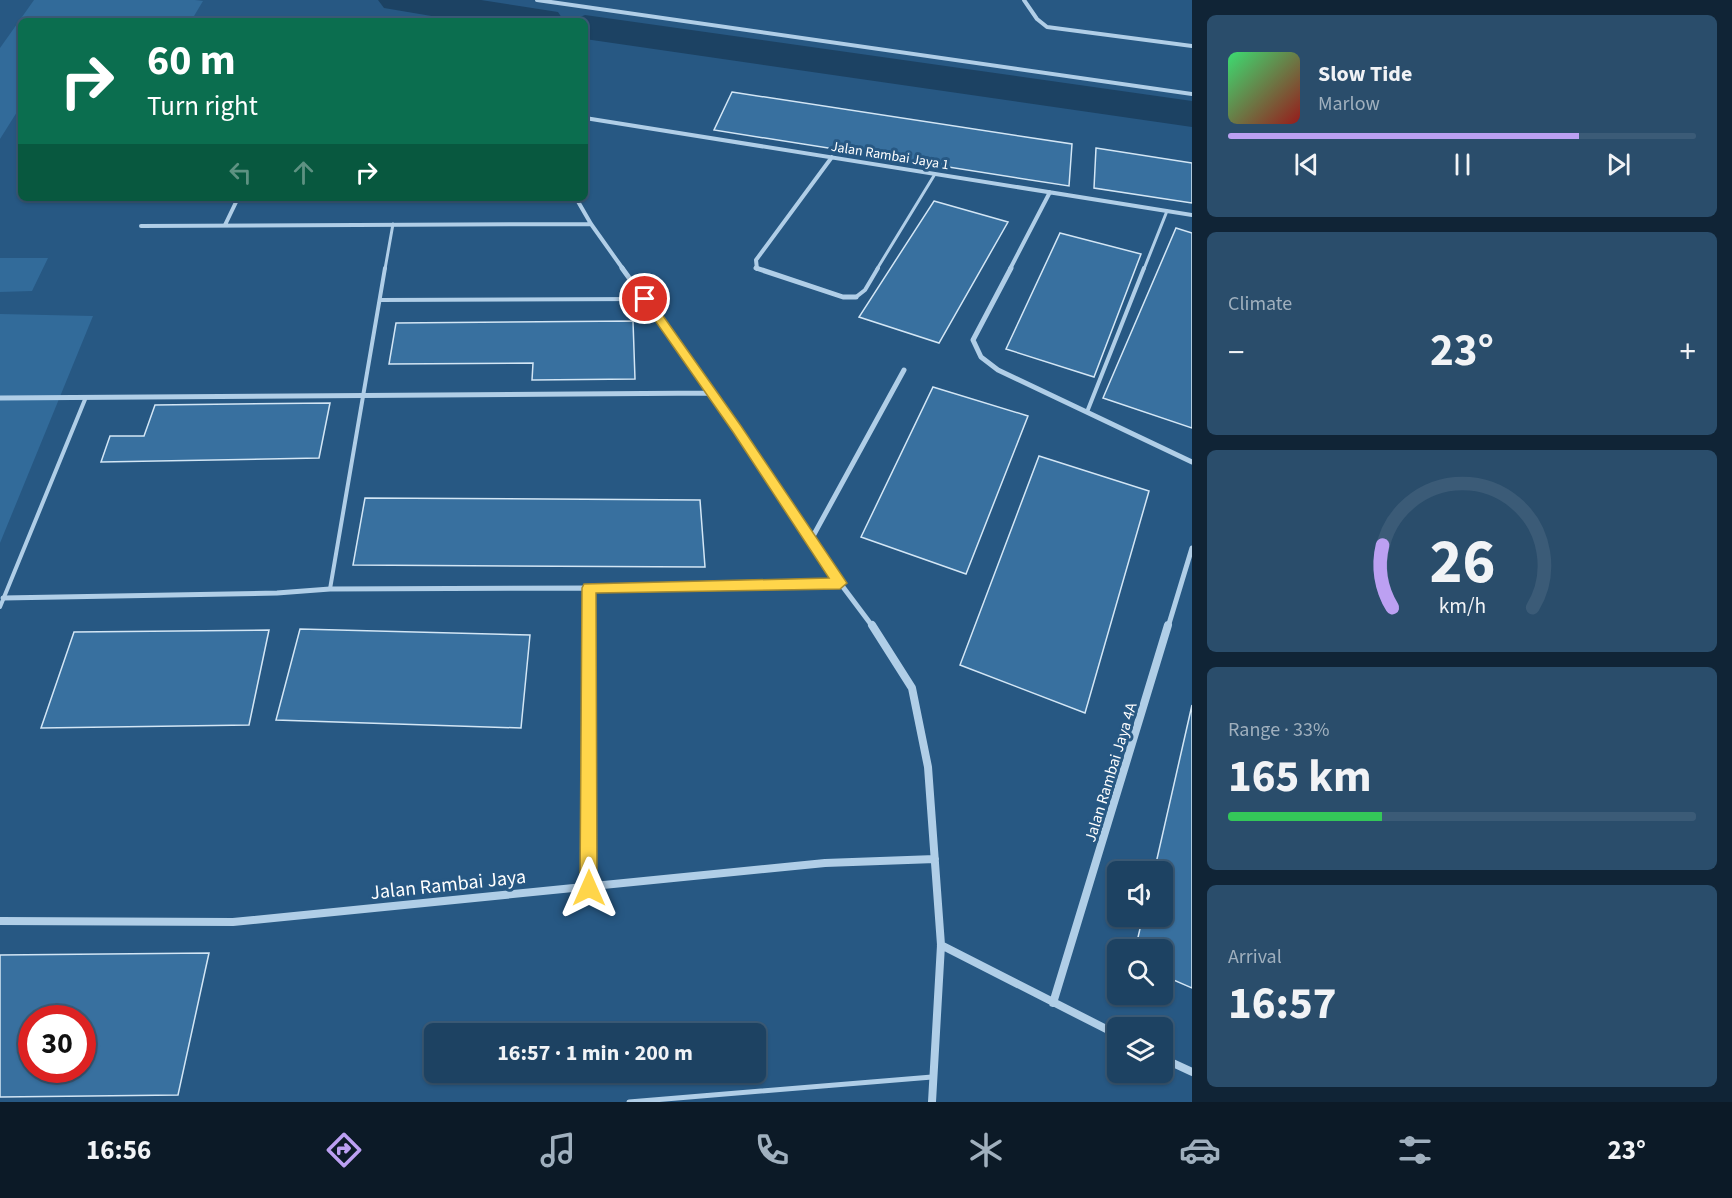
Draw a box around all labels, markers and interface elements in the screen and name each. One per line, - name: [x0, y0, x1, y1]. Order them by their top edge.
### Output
- text: 60 m: [147, 31, 236, 91]
- icon: right: [48, 42, 126, 120]
- text: Slow Tide: [1318, 58, 1412, 90]
- text: Turn right: [147, 87, 258, 126]
- text: Marlow: [1318, 90, 1380, 118]
- street label: Jalan Rambai Jaya 1: [829, 137, 950, 175]
- icon: previous: [1290, 148, 1323, 181]
- icon: pause: [1446, 148, 1479, 181]
- icon: next: [1602, 148, 1635, 181]
- icon: left: [224, 156, 257, 189]
- icon: ahead: [287, 156, 320, 189]
- icon: right: [350, 156, 383, 189]
- pin: [619, 273, 670, 324]
- icon: arrive: [628, 282, 661, 315]
- text: Climate: [1228, 290, 1292, 318]
- text: 23°: [1430, 319, 1494, 383]
- text: −: [1228, 329, 1244, 376]
- text: +: [1680, 329, 1696, 376]
- text: 26: [1429, 518, 1495, 607]
- text: km/h: [1438, 591, 1486, 622]
- street label: Jalan Rambai Jaya 4A: [1079, 700, 1143, 845]
- text: Range · 33%: [1228, 716, 1329, 744]
- text: 165 km: [1228, 745, 1372, 809]
- position arrow: [557, 856, 621, 920]
- map controls: [1107, 861, 1173, 1083]
- button: sound: [1107, 861, 1173, 927]
- street label: Jalan Rambai Jaya: [369, 863, 527, 907]
- button: search: [1107, 939, 1173, 1005]
- text: Arrival: [1228, 943, 1282, 971]
- text: 16:57: [1228, 972, 1337, 1036]
- speed limit sign: 30: [18, 1005, 96, 1083]
- button: layers: [1107, 1017, 1173, 1083]
- text: 16:57 · 1 min · 200 m: [497, 1037, 693, 1069]
- icon: directions: [323, 1129, 365, 1171]
- icon: music: [537, 1129, 579, 1171]
- icon: phone: [751, 1129, 793, 1171]
- icon: climate: [965, 1129, 1007, 1171]
- icon: car: [1179, 1129, 1221, 1171]
- icon: filters: [1394, 1129, 1436, 1171]
- text: 16:56: [86, 1131, 151, 1170]
- text: 23°: [1608, 1131, 1646, 1170]

